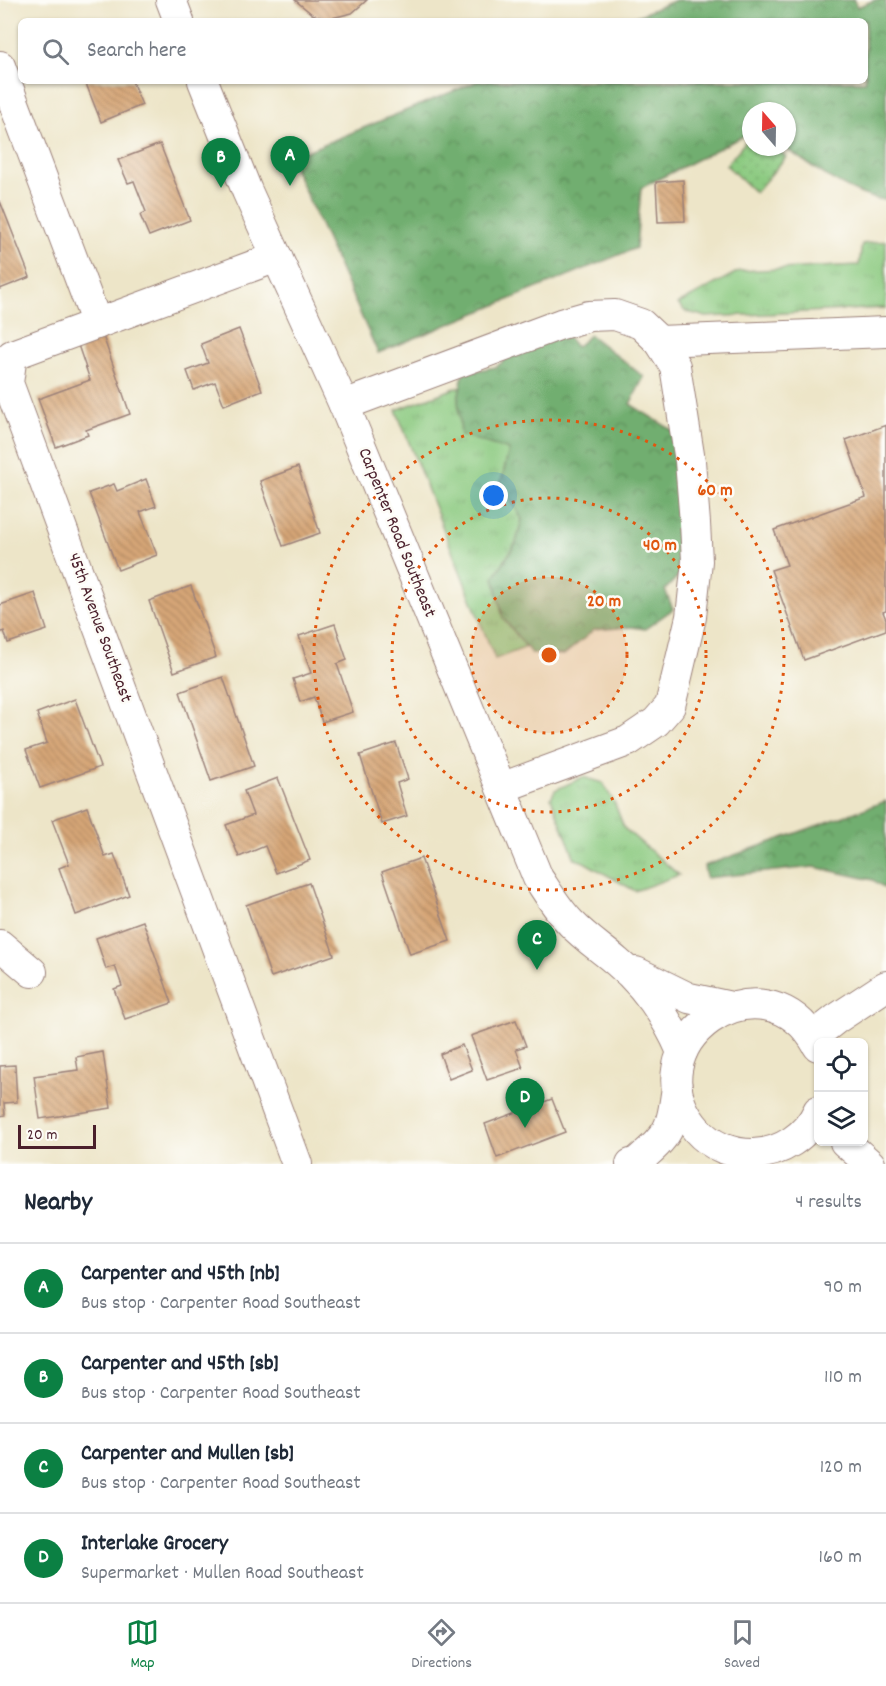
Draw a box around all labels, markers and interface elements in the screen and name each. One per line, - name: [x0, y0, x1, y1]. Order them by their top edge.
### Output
- search box: [18, 18, 868, 84]
- icon: search: [39, 35, 72, 68]
- text: Search here: [87, 36, 186, 67]
- north arrow: [742, 102, 796, 156]
- pin: A: [270, 136, 310, 186]
- pin: B: [202, 138, 240, 188]
- street label: Carpenter Road Southeast: [351, 444, 442, 622]
- text: 60 m: [697, 479, 733, 504]
- your location: [479, 481, 508, 510]
- text: 40 m: [643, 534, 677, 559]
- street label: 45th Avenue Southeast: [60, 550, 138, 707]
- text: 20 m: [587, 590, 621, 615]
- centre of rings: [539, 645, 559, 665]
- pin: C: [518, 920, 556, 970]
- map controls: [814, 1038, 868, 1146]
- button: locate: [814, 1038, 868, 1092]
- pin: D: [506, 1078, 544, 1128]
- button: layers: [814, 1092, 868, 1146]
- scale bar: [18, 1122, 96, 1150]
- text: 20 m: [27, 1124, 57, 1147]
- text: Nearby: [24, 1185, 92, 1222]
- text: 4 results: [795, 1189, 862, 1217]
- text: Carpenter and 45th [nb]: [81, 1259, 280, 1290]
- text: A: [38, 1274, 49, 1302]
- text: 90 m: [824, 1274, 862, 1302]
- text: Bus stop · Carpenter Road Southeast: [81, 1290, 361, 1318]
- text: Carpenter and 45th [sb]: [81, 1349, 279, 1380]
- text: B: [39, 1364, 48, 1392]
- text: 110 m: [824, 1364, 862, 1392]
- text: Bus stop · Carpenter Road Southeast: [81, 1380, 361, 1408]
- text: Carpenter and Mullen [sb]: [81, 1439, 294, 1470]
- text: C: [39, 1454, 48, 1482]
- text: 120 m: [820, 1454, 862, 1482]
- text: Bus stop · Carpenter Road Southeast: [81, 1470, 361, 1498]
- text: Interlake Grocery: [81, 1529, 228, 1560]
- text: D: [38, 1544, 49, 1572]
- text: 160 m: [819, 1544, 862, 1572]
- text: Supermarket · Mullen Road Southeast: [81, 1560, 364, 1588]
- tab: Map: [126, 1616, 159, 1675]
- tab: Directions: [411, 1616, 472, 1675]
- tab: Saved: [724, 1616, 760, 1675]

